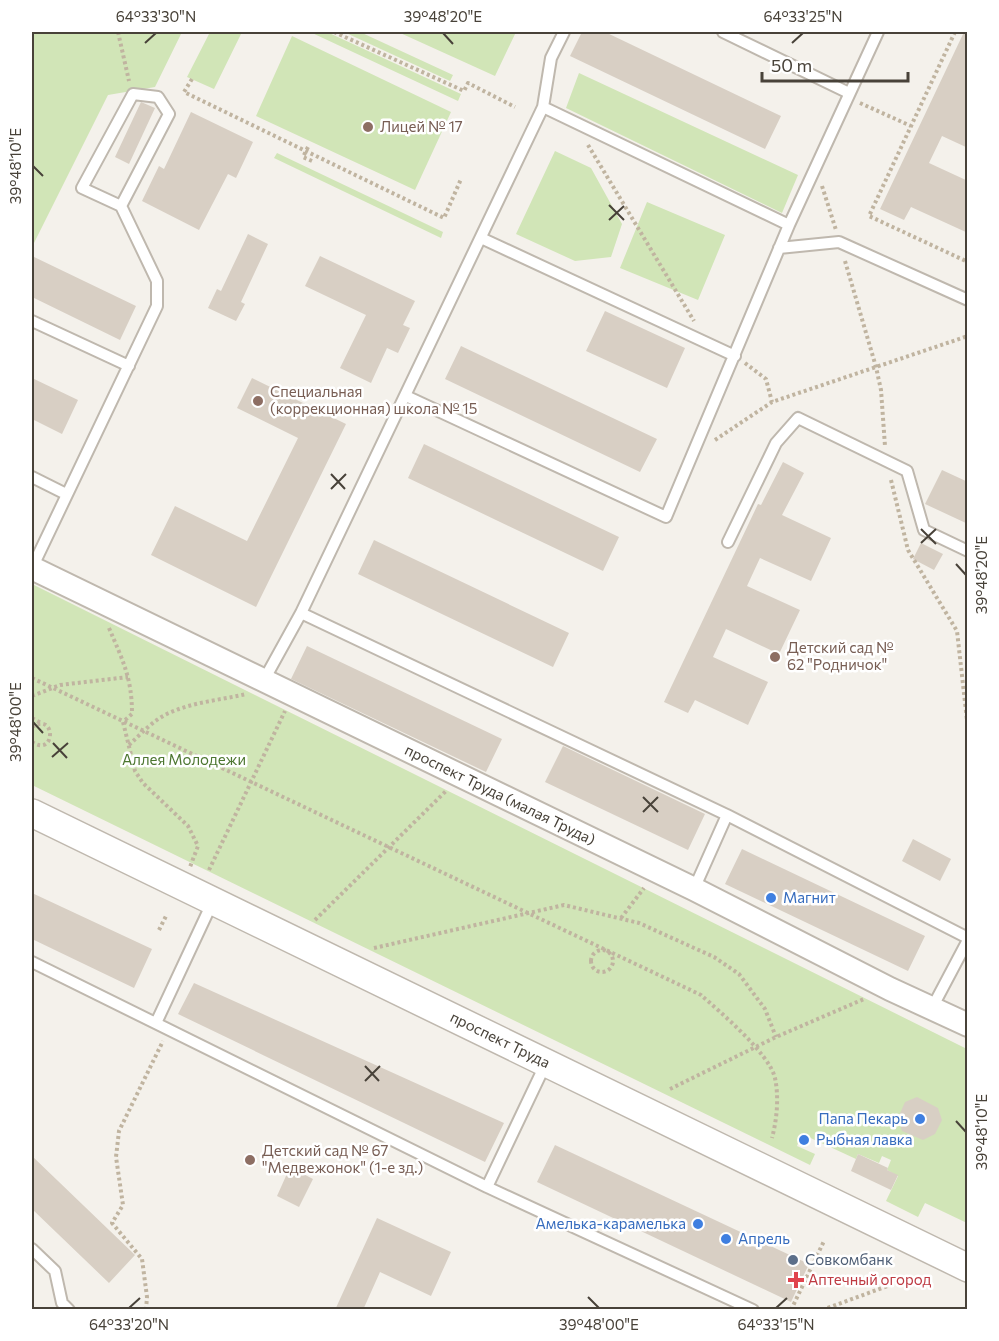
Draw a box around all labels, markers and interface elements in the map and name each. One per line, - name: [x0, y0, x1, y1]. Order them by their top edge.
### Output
- text: 64°33'30"N: [116, 7, 196, 25]
- text: 39°48'20"E: [404, 7, 482, 25]
- text: 64°33'25"N: [763, 7, 843, 25]
- scale bar: [762, 45, 908, 83]
- text: 50 m: [771, 54, 812, 76]
- place label: Лицей № 17: [380, 117, 463, 135]
- marker: Лицей № 17: [361, 120, 375, 134]
- text: 39°48'10"E: [6, 128, 24, 204]
- place label: Специальная (коррекционная) школа № 15: [270, 382, 477, 417]
- marker: Специальная (коррекционная) школа № 15: [251, 394, 265, 408]
- text: 39°48'20"E: [972, 536, 990, 614]
- place label: Детский сад № 62 "Родничок": [787, 638, 894, 673]
- marker: Детский сад № 62 "Родничок": [768, 650, 782, 664]
- text: 39°48'00"E: [6, 682, 24, 762]
- street label: проспект Труда (малая Труда): [402, 740, 599, 848]
- park label: Аллея Молодежи: [122, 750, 246, 768]
- place label: Магнит: [783, 888, 836, 906]
- marker: Магнит: [764, 891, 778, 905]
- street label: проспект Труда: [448, 1007, 553, 1071]
- text: 39°48'10"E: [972, 1094, 990, 1170]
- place label: Папа Пекарь: [818, 1109, 908, 1127]
- marker: Папа Пекарь: [913, 1112, 927, 1126]
- place label: Рыбная лавка: [816, 1130, 913, 1148]
- marker: Рыбная лавка: [797, 1133, 811, 1147]
- place label: Детский сад № 67 "Медвежонок" (1-е зд.): [262, 1141, 423, 1176]
- marker: Детский сад № 67 "Медвежонок" (1-е зд.): [243, 1153, 257, 1167]
- place label: Амелька-карамелька: [536, 1214, 686, 1232]
- marker: Амелька-карамелька: [691, 1217, 705, 1231]
- place label: Апрель: [738, 1229, 790, 1247]
- marker: Апрель: [719, 1232, 733, 1246]
- place label: Совкомбанк: [805, 1250, 893, 1268]
- marker: Совкомбанк: [786, 1253, 800, 1267]
- place label: Аптечный огород: [808, 1270, 932, 1288]
- marker: Аптечный огород: [789, 1273, 803, 1287]
- text: 64°33'20"N: [89, 1315, 169, 1333]
- text: 39°48'00"E: [559, 1315, 639, 1333]
- text: 64°33'15"N: [737, 1315, 815, 1333]

